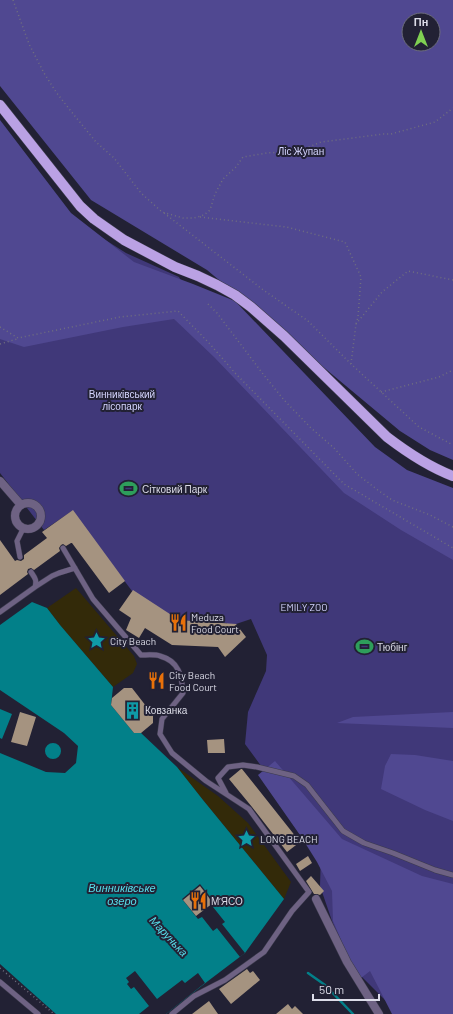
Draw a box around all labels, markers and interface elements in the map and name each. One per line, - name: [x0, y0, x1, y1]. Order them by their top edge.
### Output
- north arrow: [401, 12, 441, 52]
- text: Пн: [414, 15, 428, 28]
- park label: Ліс Жупан: [278, 145, 324, 157]
- park label: Винниківський лісопарк: [89, 388, 155, 412]
- sports icon: Сітковий Парк: [119, 479, 139, 499]
- place label: Сітковий Парк: [142, 483, 208, 495]
- park label: EMILY ZOO: [281, 601, 327, 613]
- place label: Meduza Food Court: [191, 611, 239, 635]
- restaurant icon: Meduza Food Court: [168, 613, 188, 633]
- place icon: City Beach: [87, 631, 107, 651]
- place label: City Beach: [110, 635, 156, 647]
- sports icon: Тюбінг: [354, 637, 374, 657]
- place label: Тюбінг: [377, 641, 408, 653]
- place label: City Beach Food Court: [169, 669, 217, 693]
- restaurant icon: City Beach Food Court: [146, 671, 166, 691]
- building icon: Ковзанка: [122, 700, 142, 720]
- place label: Ковзанка: [145, 704, 188, 716]
- place icon: LONG BEACH: [237, 829, 257, 849]
- place label: LONG BEACH: [260, 833, 318, 845]
- water label: Винниківське озеро: [88, 881, 156, 907]
- restaurant icon: М’ЯСО: [188, 891, 208, 911]
- place label: М’ЯСО: [211, 895, 243, 907]
- water label: Марунька: [147, 913, 191, 959]
- scale bar: [313, 976, 379, 1002]
- text: 50 m: [319, 982, 344, 996]

